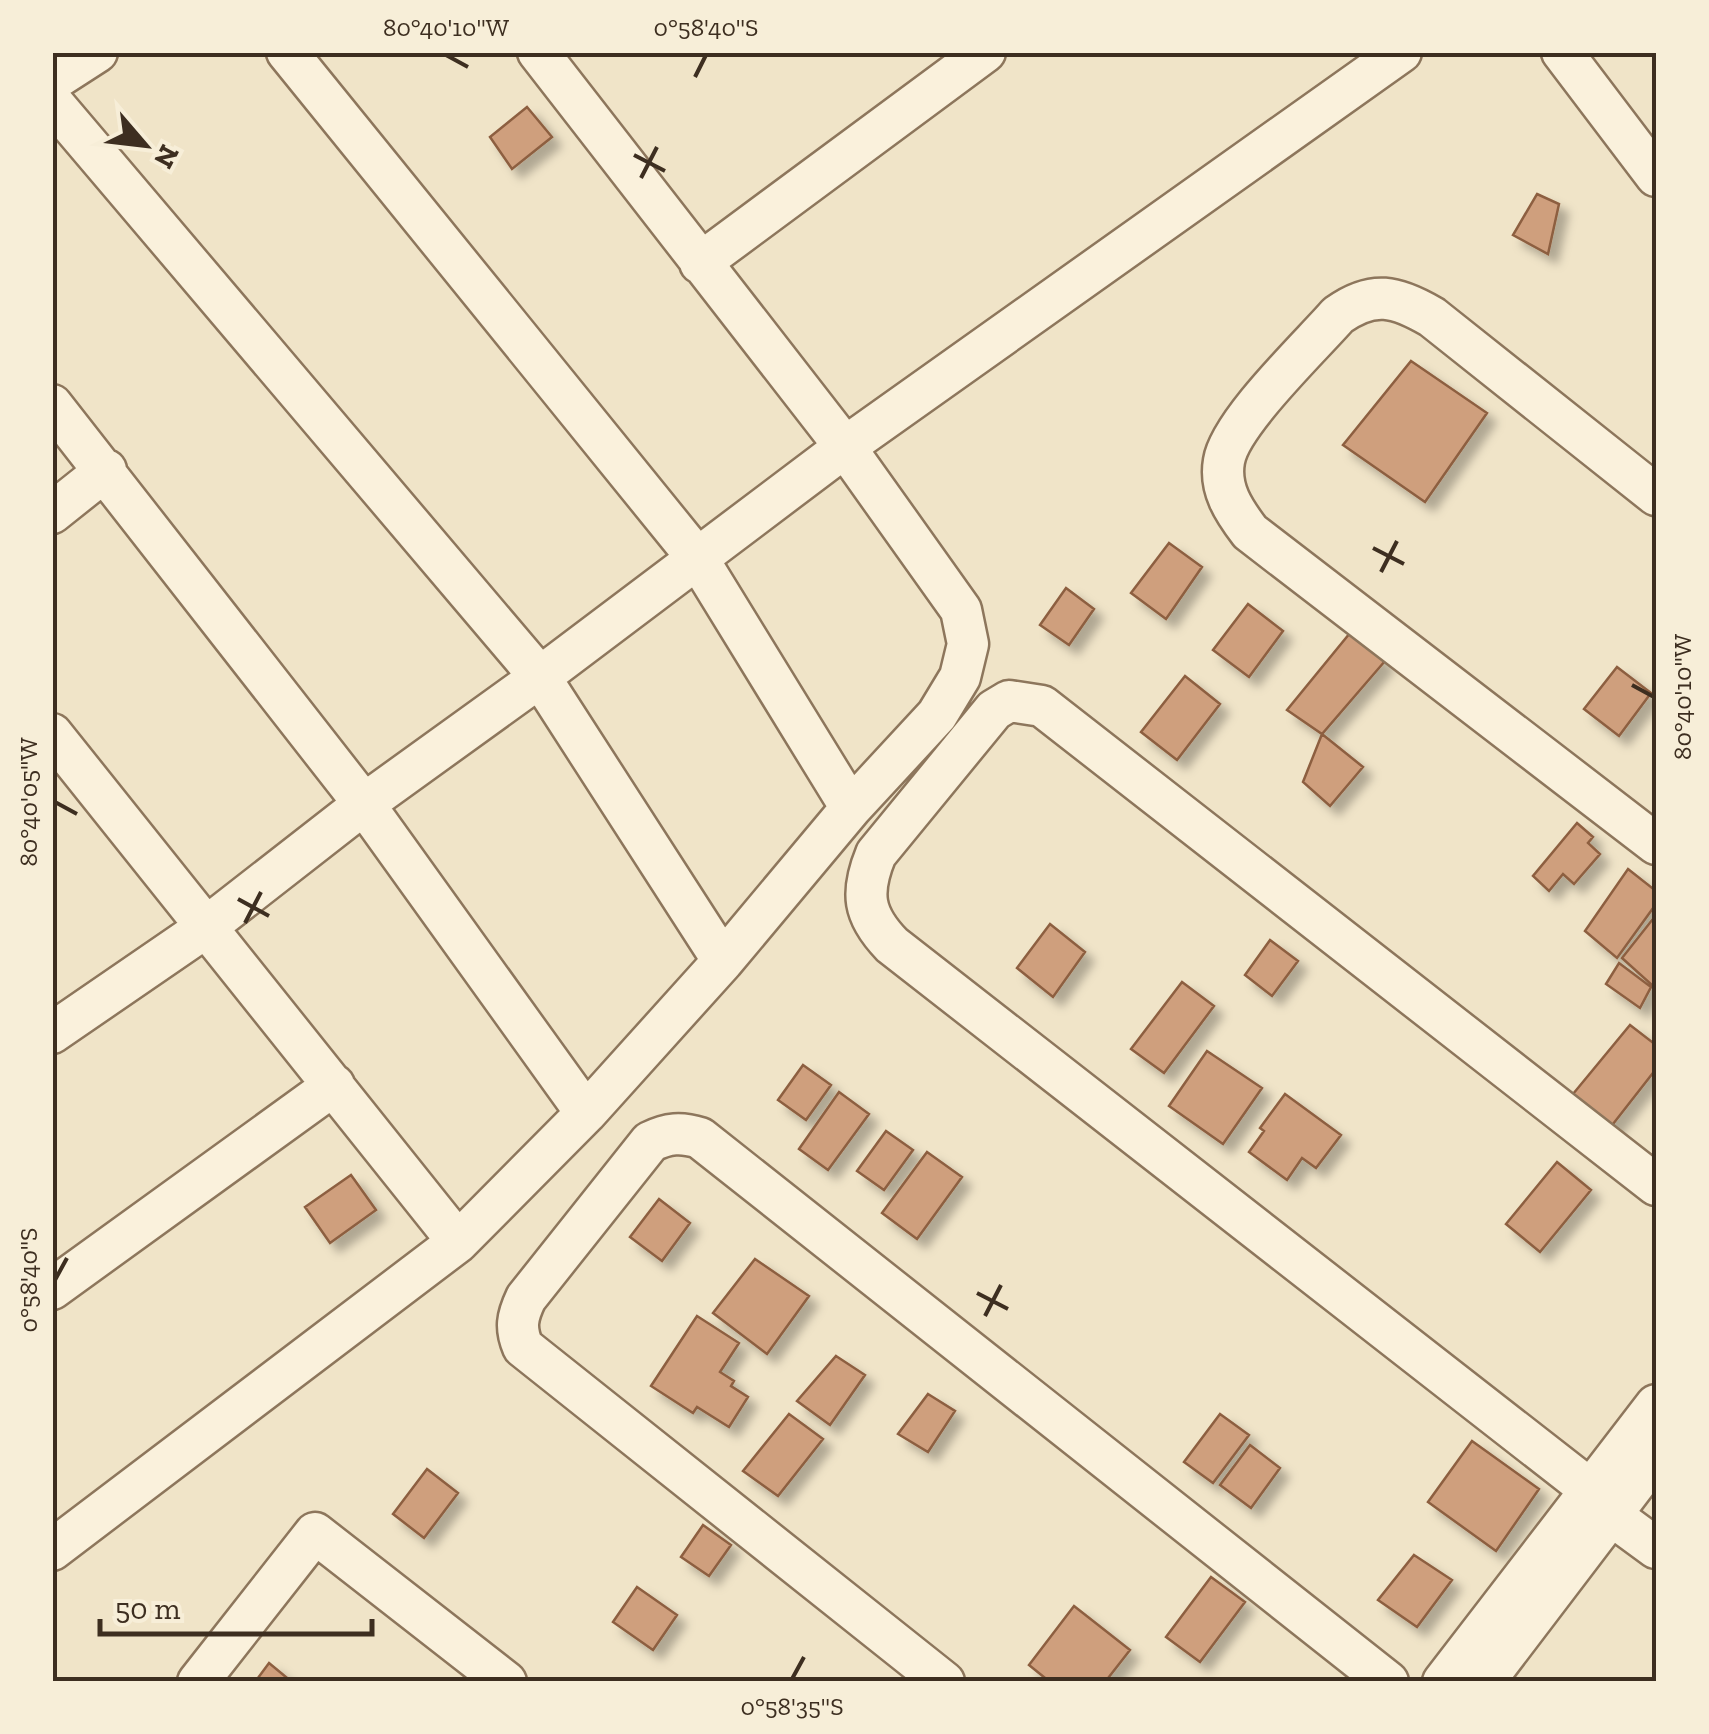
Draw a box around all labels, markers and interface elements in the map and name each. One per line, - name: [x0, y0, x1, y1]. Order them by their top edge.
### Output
- text: 80°40'10"W: [383, 12, 510, 42]
- text: 0°58'40"S: [654, 12, 758, 42]
- north arrow: [95, 95, 195, 195]
- text: N: [147, 139, 186, 174]
- text: 80°40'10"W: [1667, 633, 1697, 760]
- text: 80°40'05"W: [13, 737, 43, 867]
- text: 0°58'40"S: [13, 1228, 43, 1332]
- scale bar: [100, 1574, 372, 1636]
- text: 50 m: [115, 1591, 180, 1627]
- text: 0°58'35"S: [741, 1691, 843, 1721]

